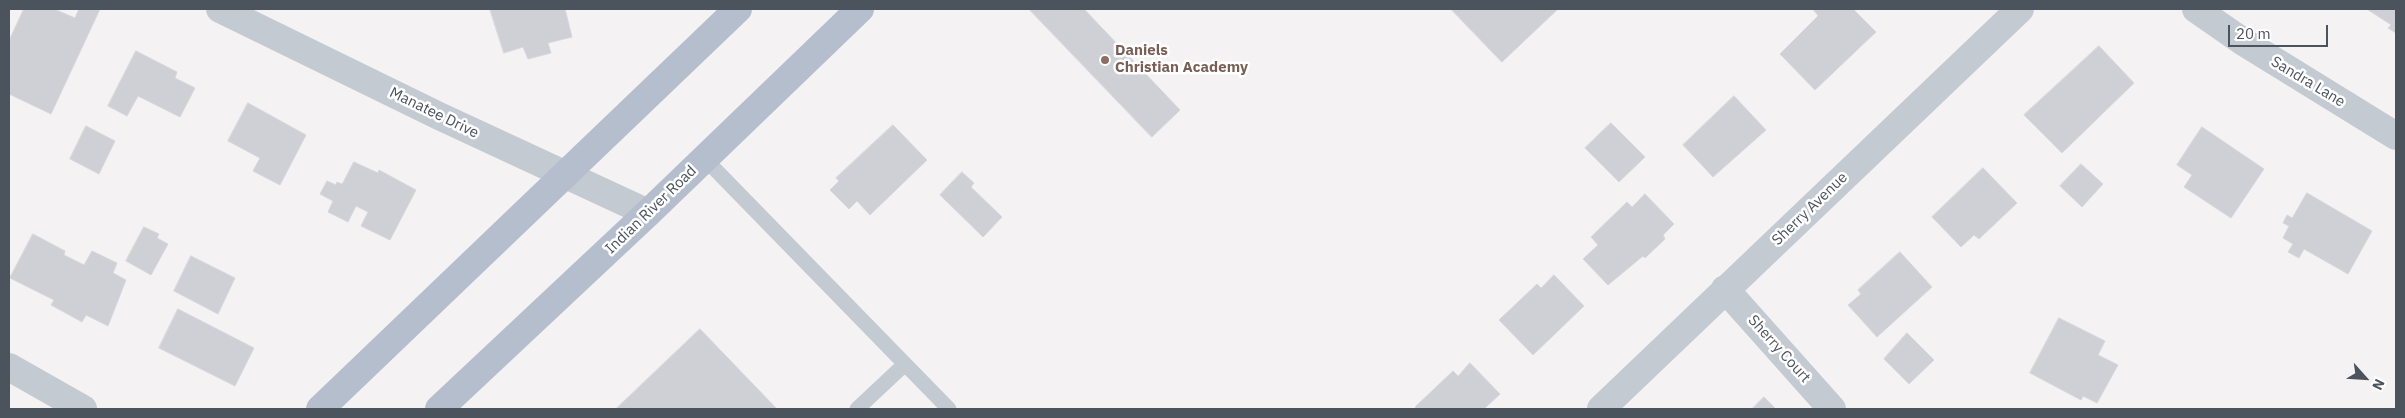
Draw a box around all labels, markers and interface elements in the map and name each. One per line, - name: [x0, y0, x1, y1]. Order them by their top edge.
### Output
- scale bar: [2230, 15, 2330, 47]
- text: 20 m: [2236, 24, 2271, 43]
- place label: Daniels Christian Academy: [1115, 42, 1248, 77]
- street label: Sandra Lane: [2268, 53, 2348, 111]
- marker: Daniels Christian Academy: [1099, 54, 1111, 66]
- street label: Manatee Drive: [387, 84, 481, 142]
- street label: Indian River Road: [602, 162, 700, 258]
- street label: Sherry Avenue: [1769, 169, 1851, 249]
- street label: Sherry Court: [1744, 311, 1814, 387]
- north arrow: [2340, 353, 2390, 403]
- text: N: [2368, 376, 2389, 393]

